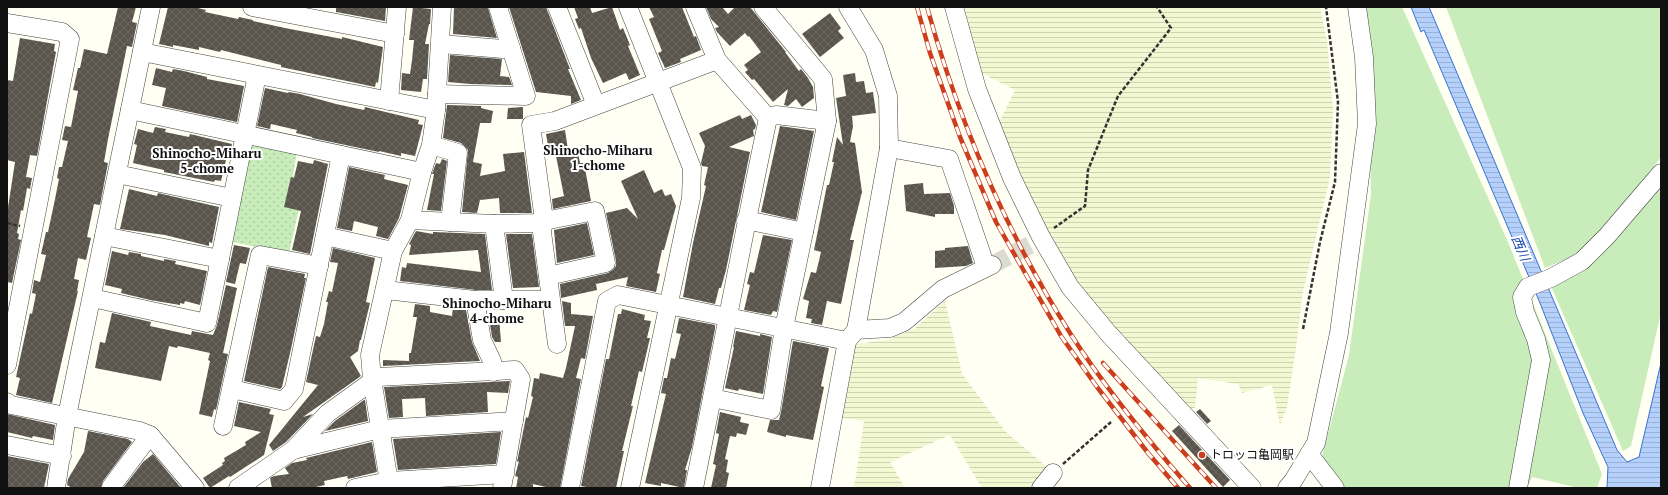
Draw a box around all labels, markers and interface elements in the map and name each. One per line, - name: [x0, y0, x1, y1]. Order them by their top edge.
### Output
- district label: Shinocho-Miharu 1-chome: [543, 141, 653, 174]
- district label: Shinocho-Miharu 5-chome: [152, 144, 262, 177]
- water label: 西川: [1508, 233, 1535, 265]
- district label: Shinocho-Miharu 4-chome: [442, 294, 552, 327]
- place label: トロッコ亀岡駅: [1210, 447, 1294, 462]
- marker: トロッコ亀岡駅: [1197, 450, 1207, 460]

